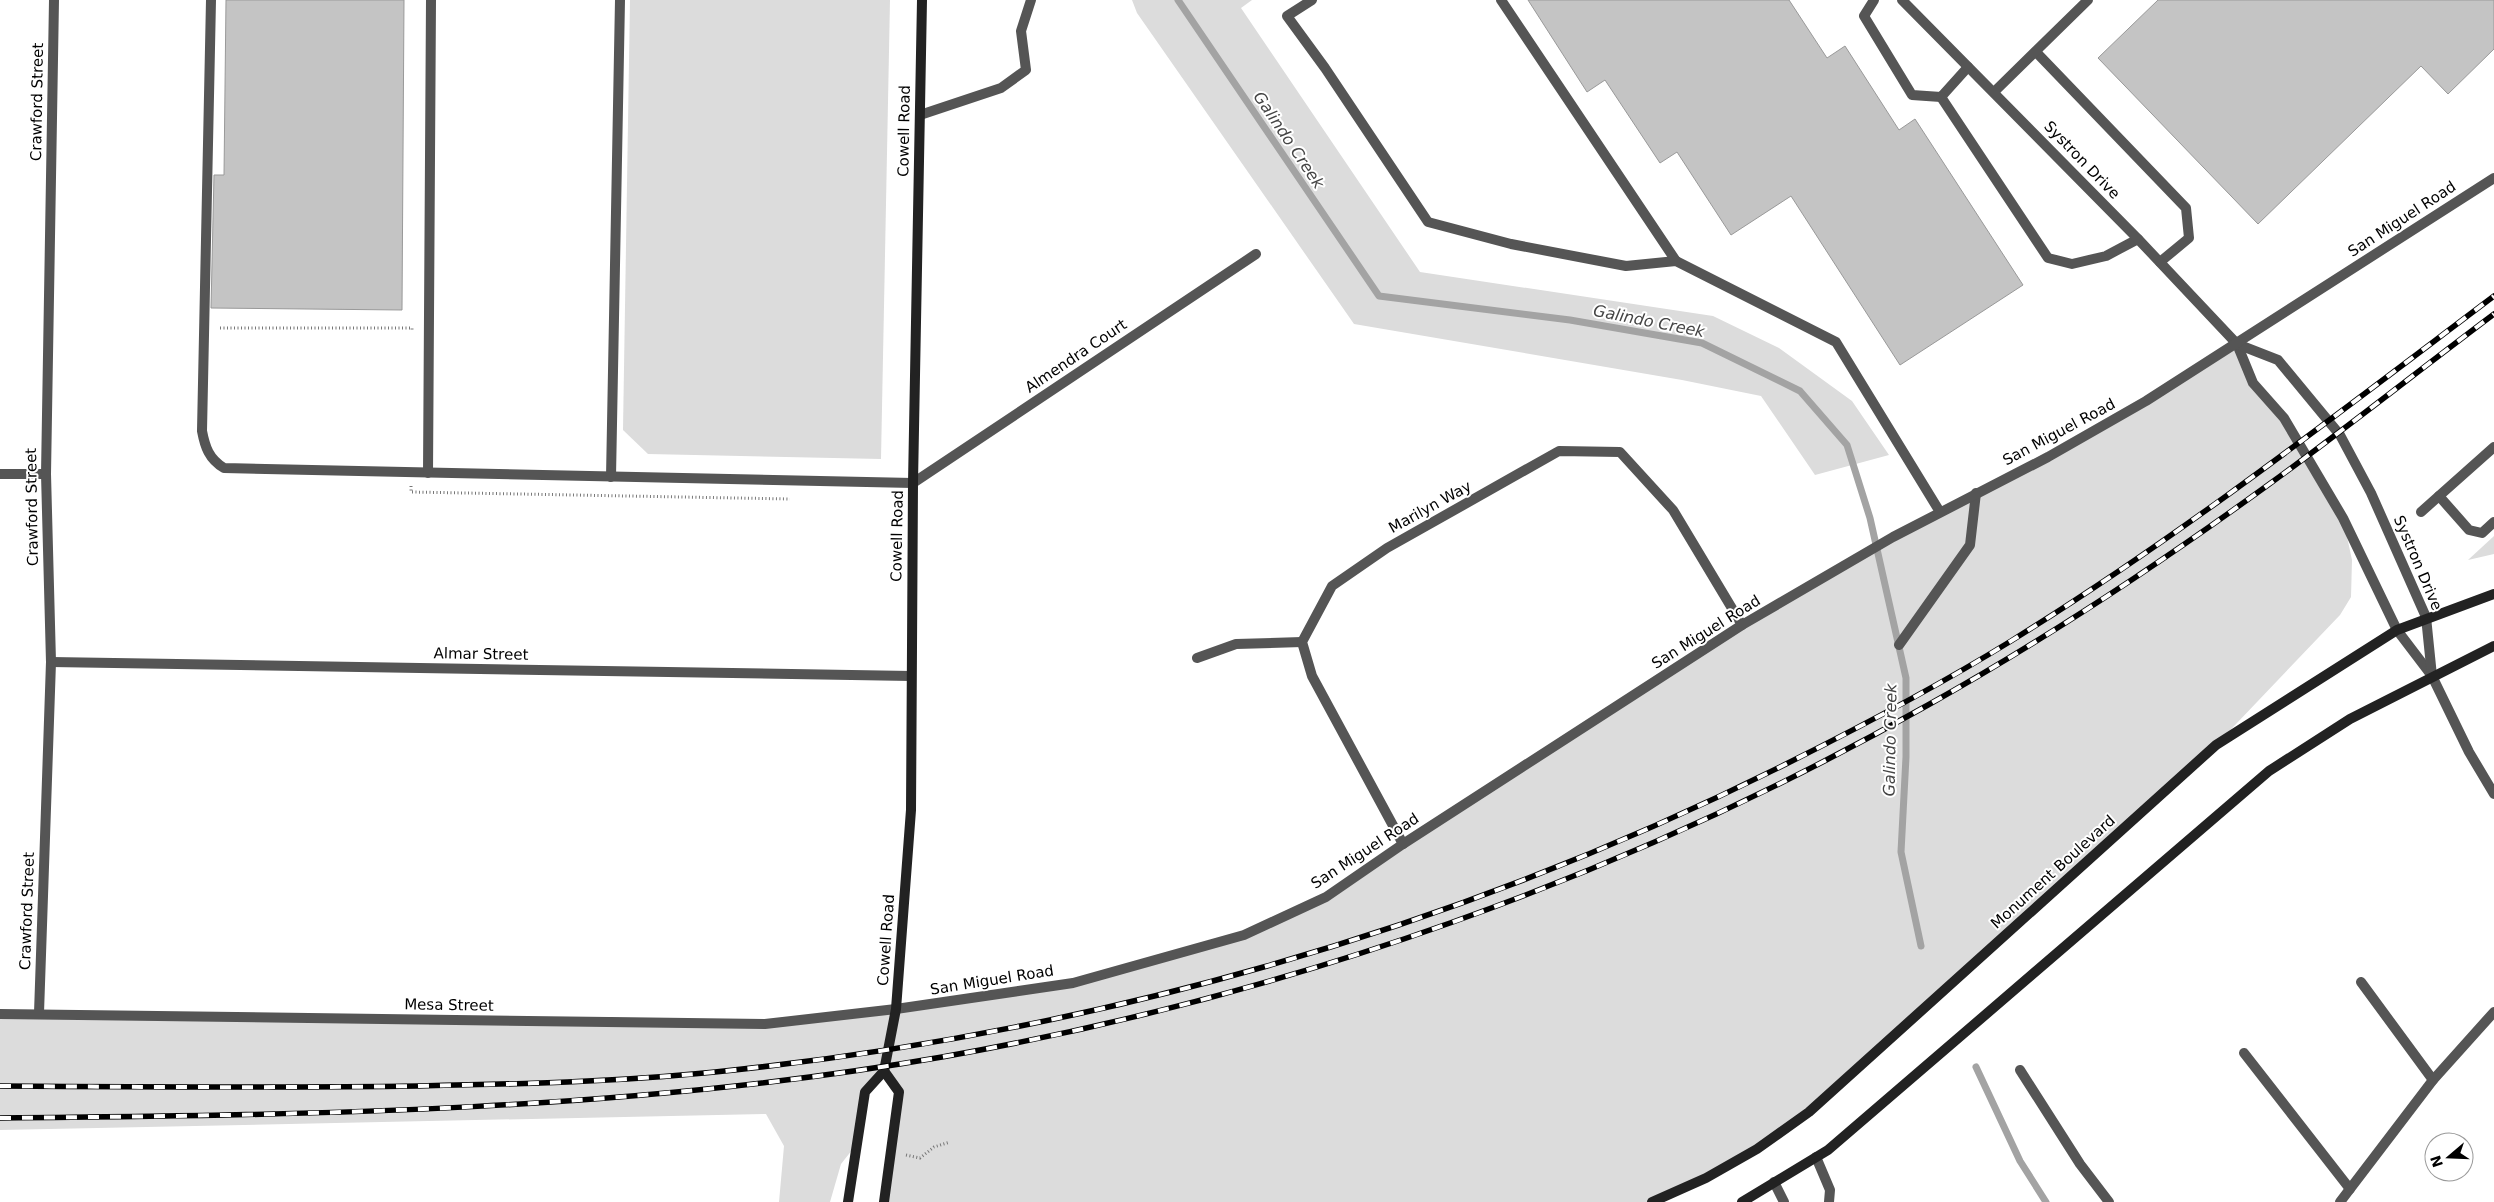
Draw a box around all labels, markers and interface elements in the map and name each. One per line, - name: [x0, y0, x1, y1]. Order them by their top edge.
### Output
- street label: Crawford Street: [27, 43, 47, 161]
- street label: Cowell Road: [894, 85, 914, 177]
- water label: Galindo Creek: [1250, 88, 1329, 193]
- street label: Systron Drive: [2040, 117, 2124, 203]
- street label: San Miguel Road: [2345, 177, 2459, 261]
- water label: Galindo Creek: [1592, 301, 1707, 341]
- street label: Almendra Court: [1022, 315, 1130, 397]
- street label: San Miguel Road: [2000, 395, 2118, 469]
- street label: Crawford Street: [22, 448, 42, 566]
- street label: Marilyn Way: [1386, 477, 1475, 537]
- street label: Cowell Road: [887, 490, 907, 582]
- street label: Systron Drive: [2390, 513, 2446, 613]
- street label: San Miguel Road: [1648, 591, 1764, 673]
- street label: Almar Street: [433, 644, 529, 664]
- water label: Galindo Creek: [1880, 683, 1900, 797]
- street label: San Miguel Road: [1308, 809, 1422, 893]
- street label: Monument Boulevard: [1987, 811, 2119, 933]
- street label: Crawford Street: [16, 851, 38, 970]
- street label: Cowell Road: [874, 894, 898, 986]
- street label: San Miguel Road: [929, 961, 1055, 999]
- street label: Mesa Street: [404, 995, 494, 1015]
- north arrow: [2424, 1132, 2474, 1182]
- text: N: [2427, 1153, 2446, 1169]

